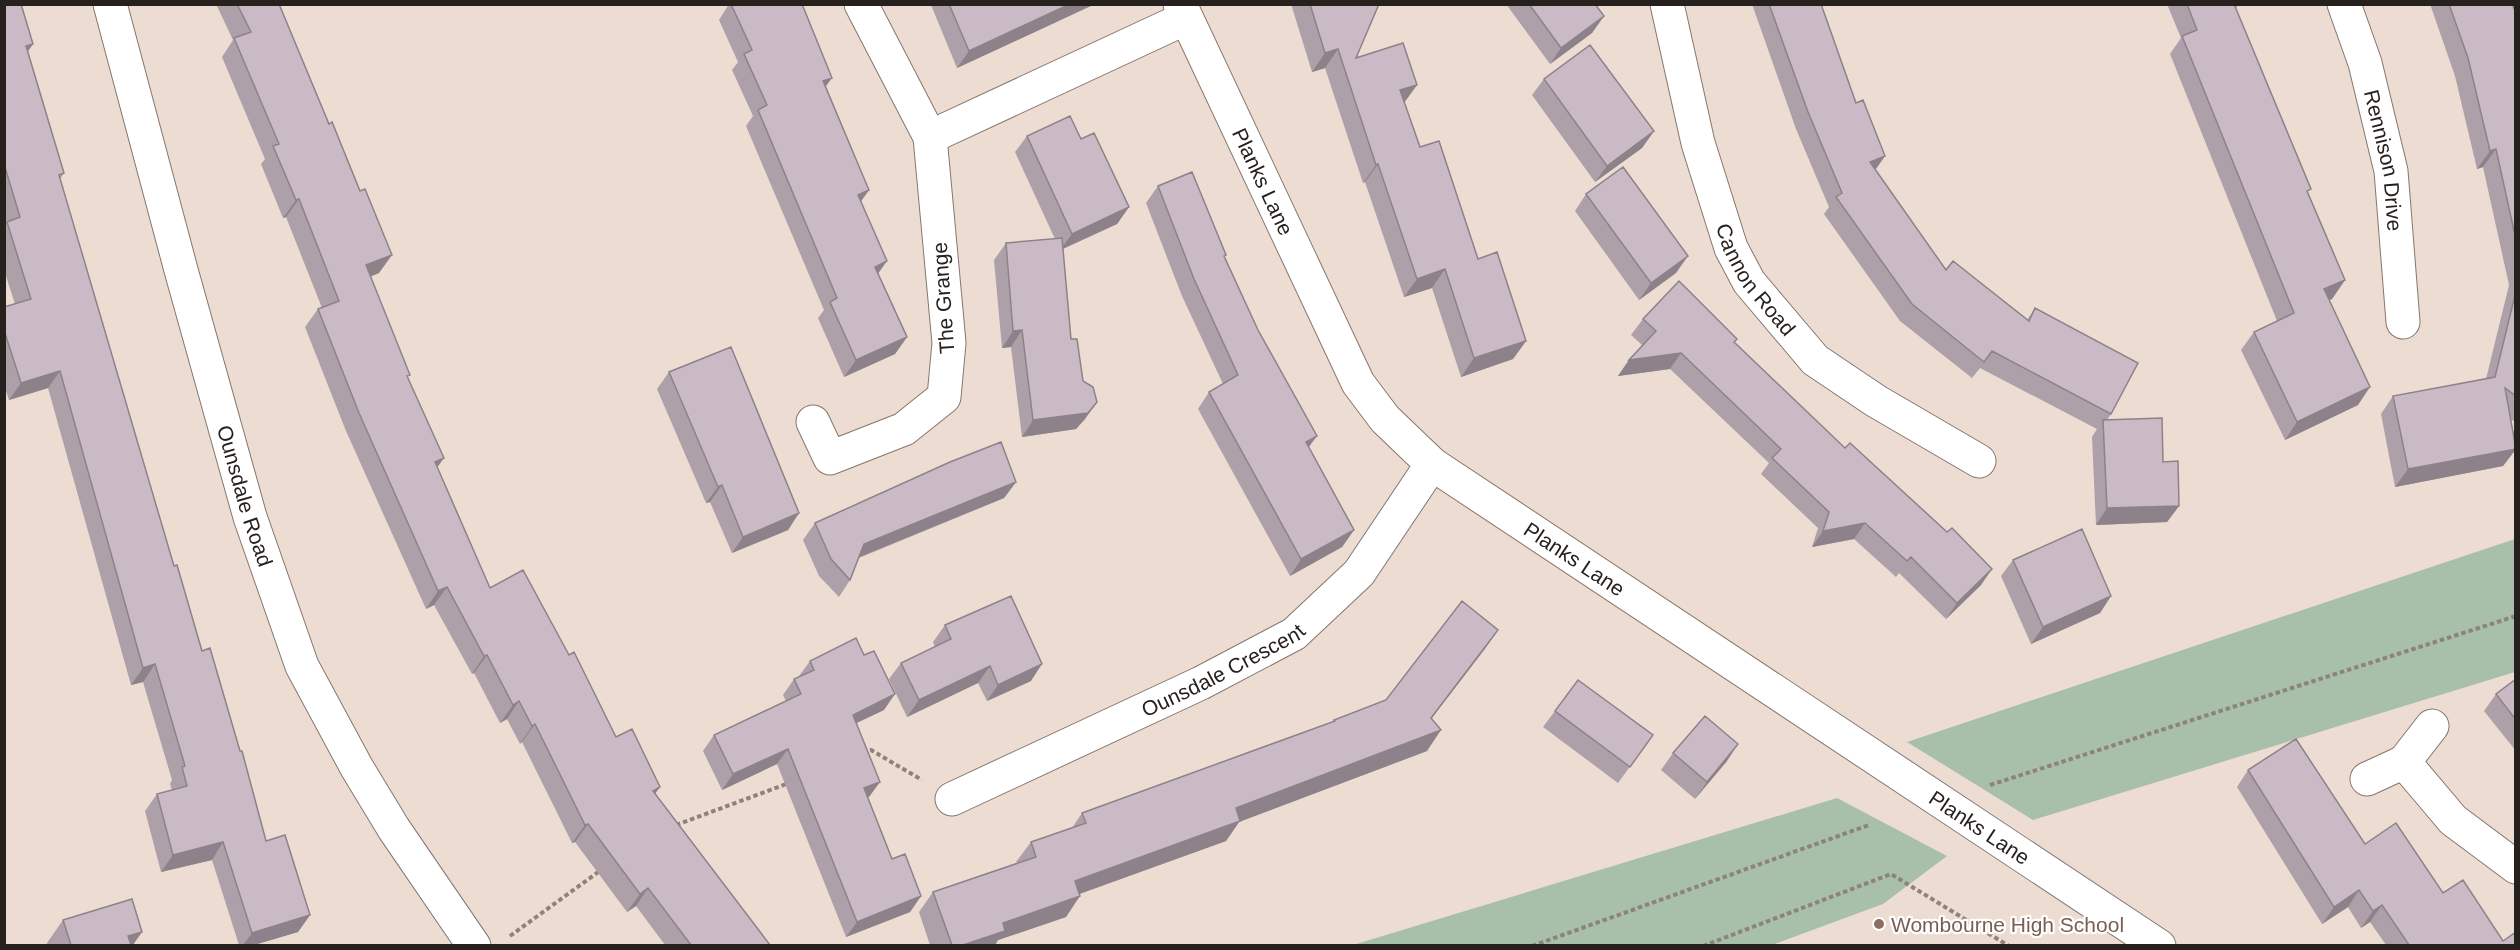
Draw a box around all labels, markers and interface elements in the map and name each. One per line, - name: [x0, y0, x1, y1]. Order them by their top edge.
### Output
- street label: Rennison Drive: [2360, 87, 2407, 232]
- street label: Planks Lane: [1228, 124, 1298, 239]
- street label: Cannon Road: [1712, 220, 1800, 340]
- street label: The Grange: [928, 241, 958, 355]
- street label: Ounsdale Road: [213, 423, 278, 569]
- street label: Planks Lane: [1520, 517, 1629, 600]
- street label: Ounsdale Crescent: [1138, 619, 1309, 721]
- street label: Planks Lane: [1925, 786, 2034, 869]
- place label: Wombourne High School: [1891, 913, 2124, 936]
- marker: Wombourne High School: [1872, 917, 1886, 931]

